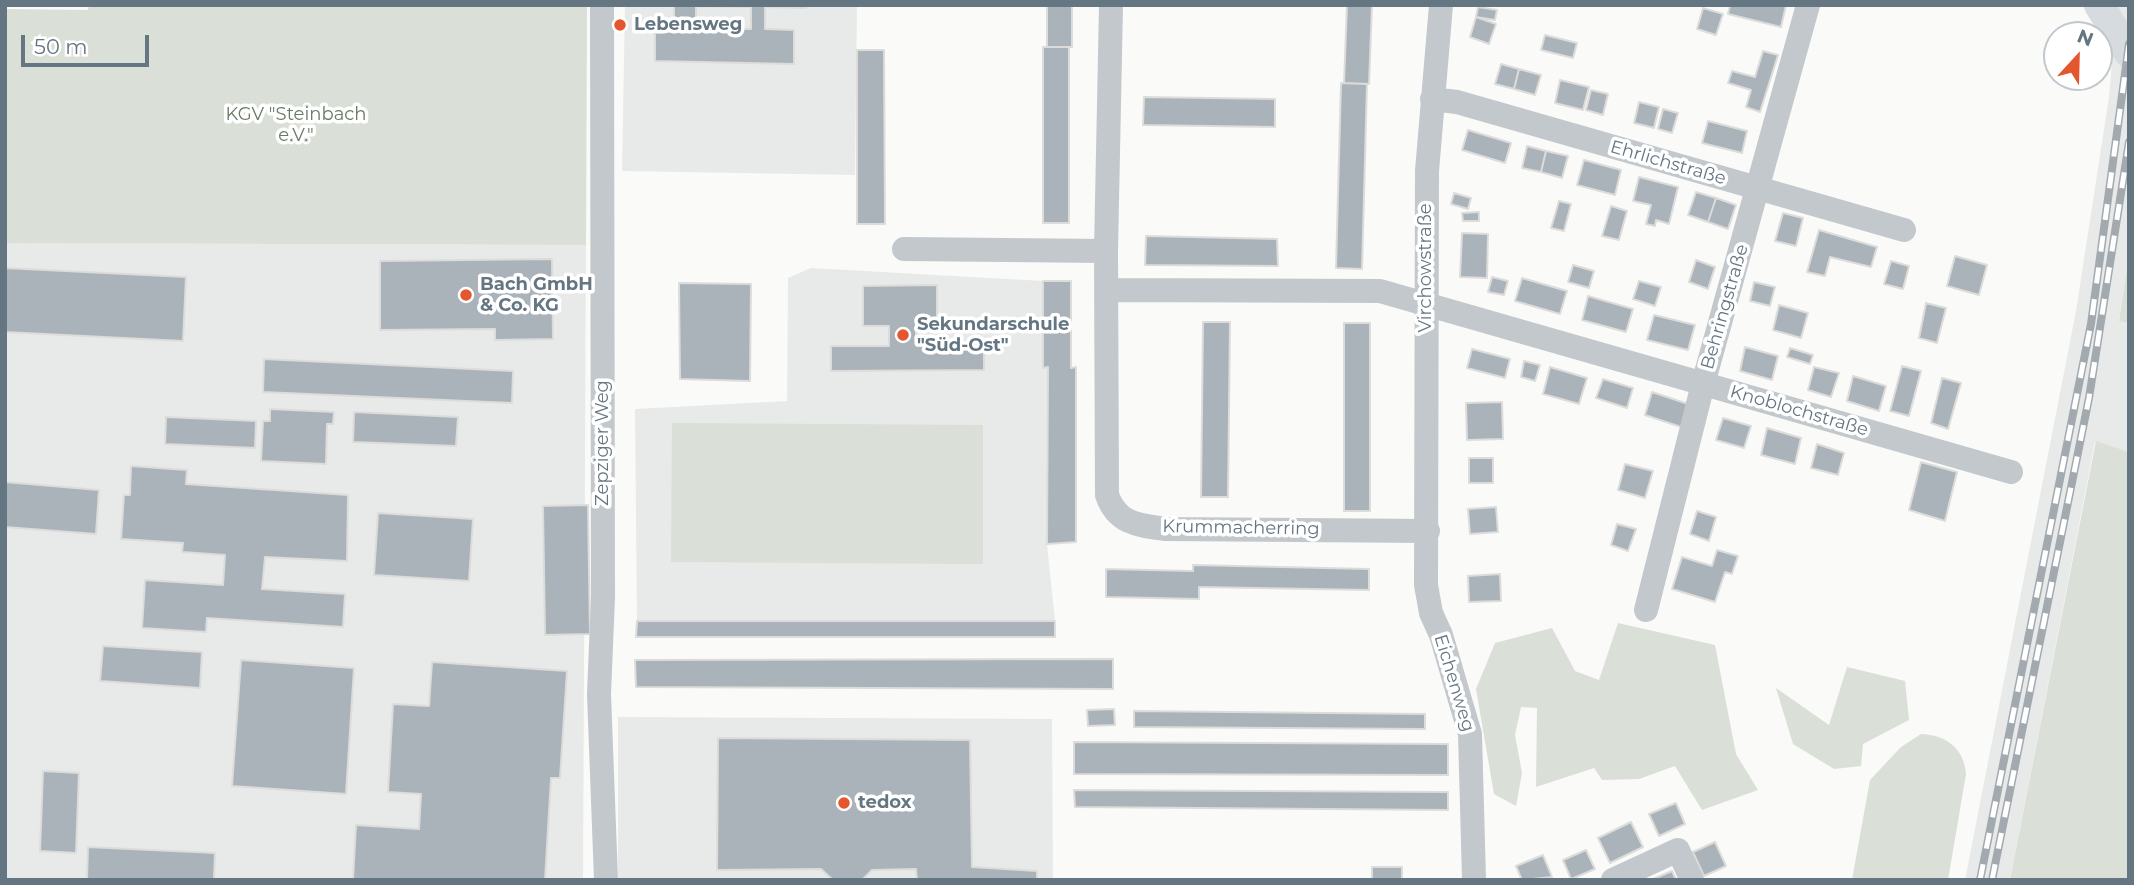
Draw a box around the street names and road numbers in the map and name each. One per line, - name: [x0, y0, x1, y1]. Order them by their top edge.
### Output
- street label: Ehrlichstraße: [1608, 136, 1728, 190]
- street label: Virchowstraße: [1415, 203, 1437, 333]
- street label: Behringstraße: [1697, 242, 1753, 372]
- street label: Zepziger Weg: [592, 380, 614, 506]
- street label: Knoblochstraße: [1727, 381, 1871, 441]
- street label: Krummacherring: [1162, 516, 1320, 540]
- street label: Eichenweg: [1429, 632, 1479, 734]

